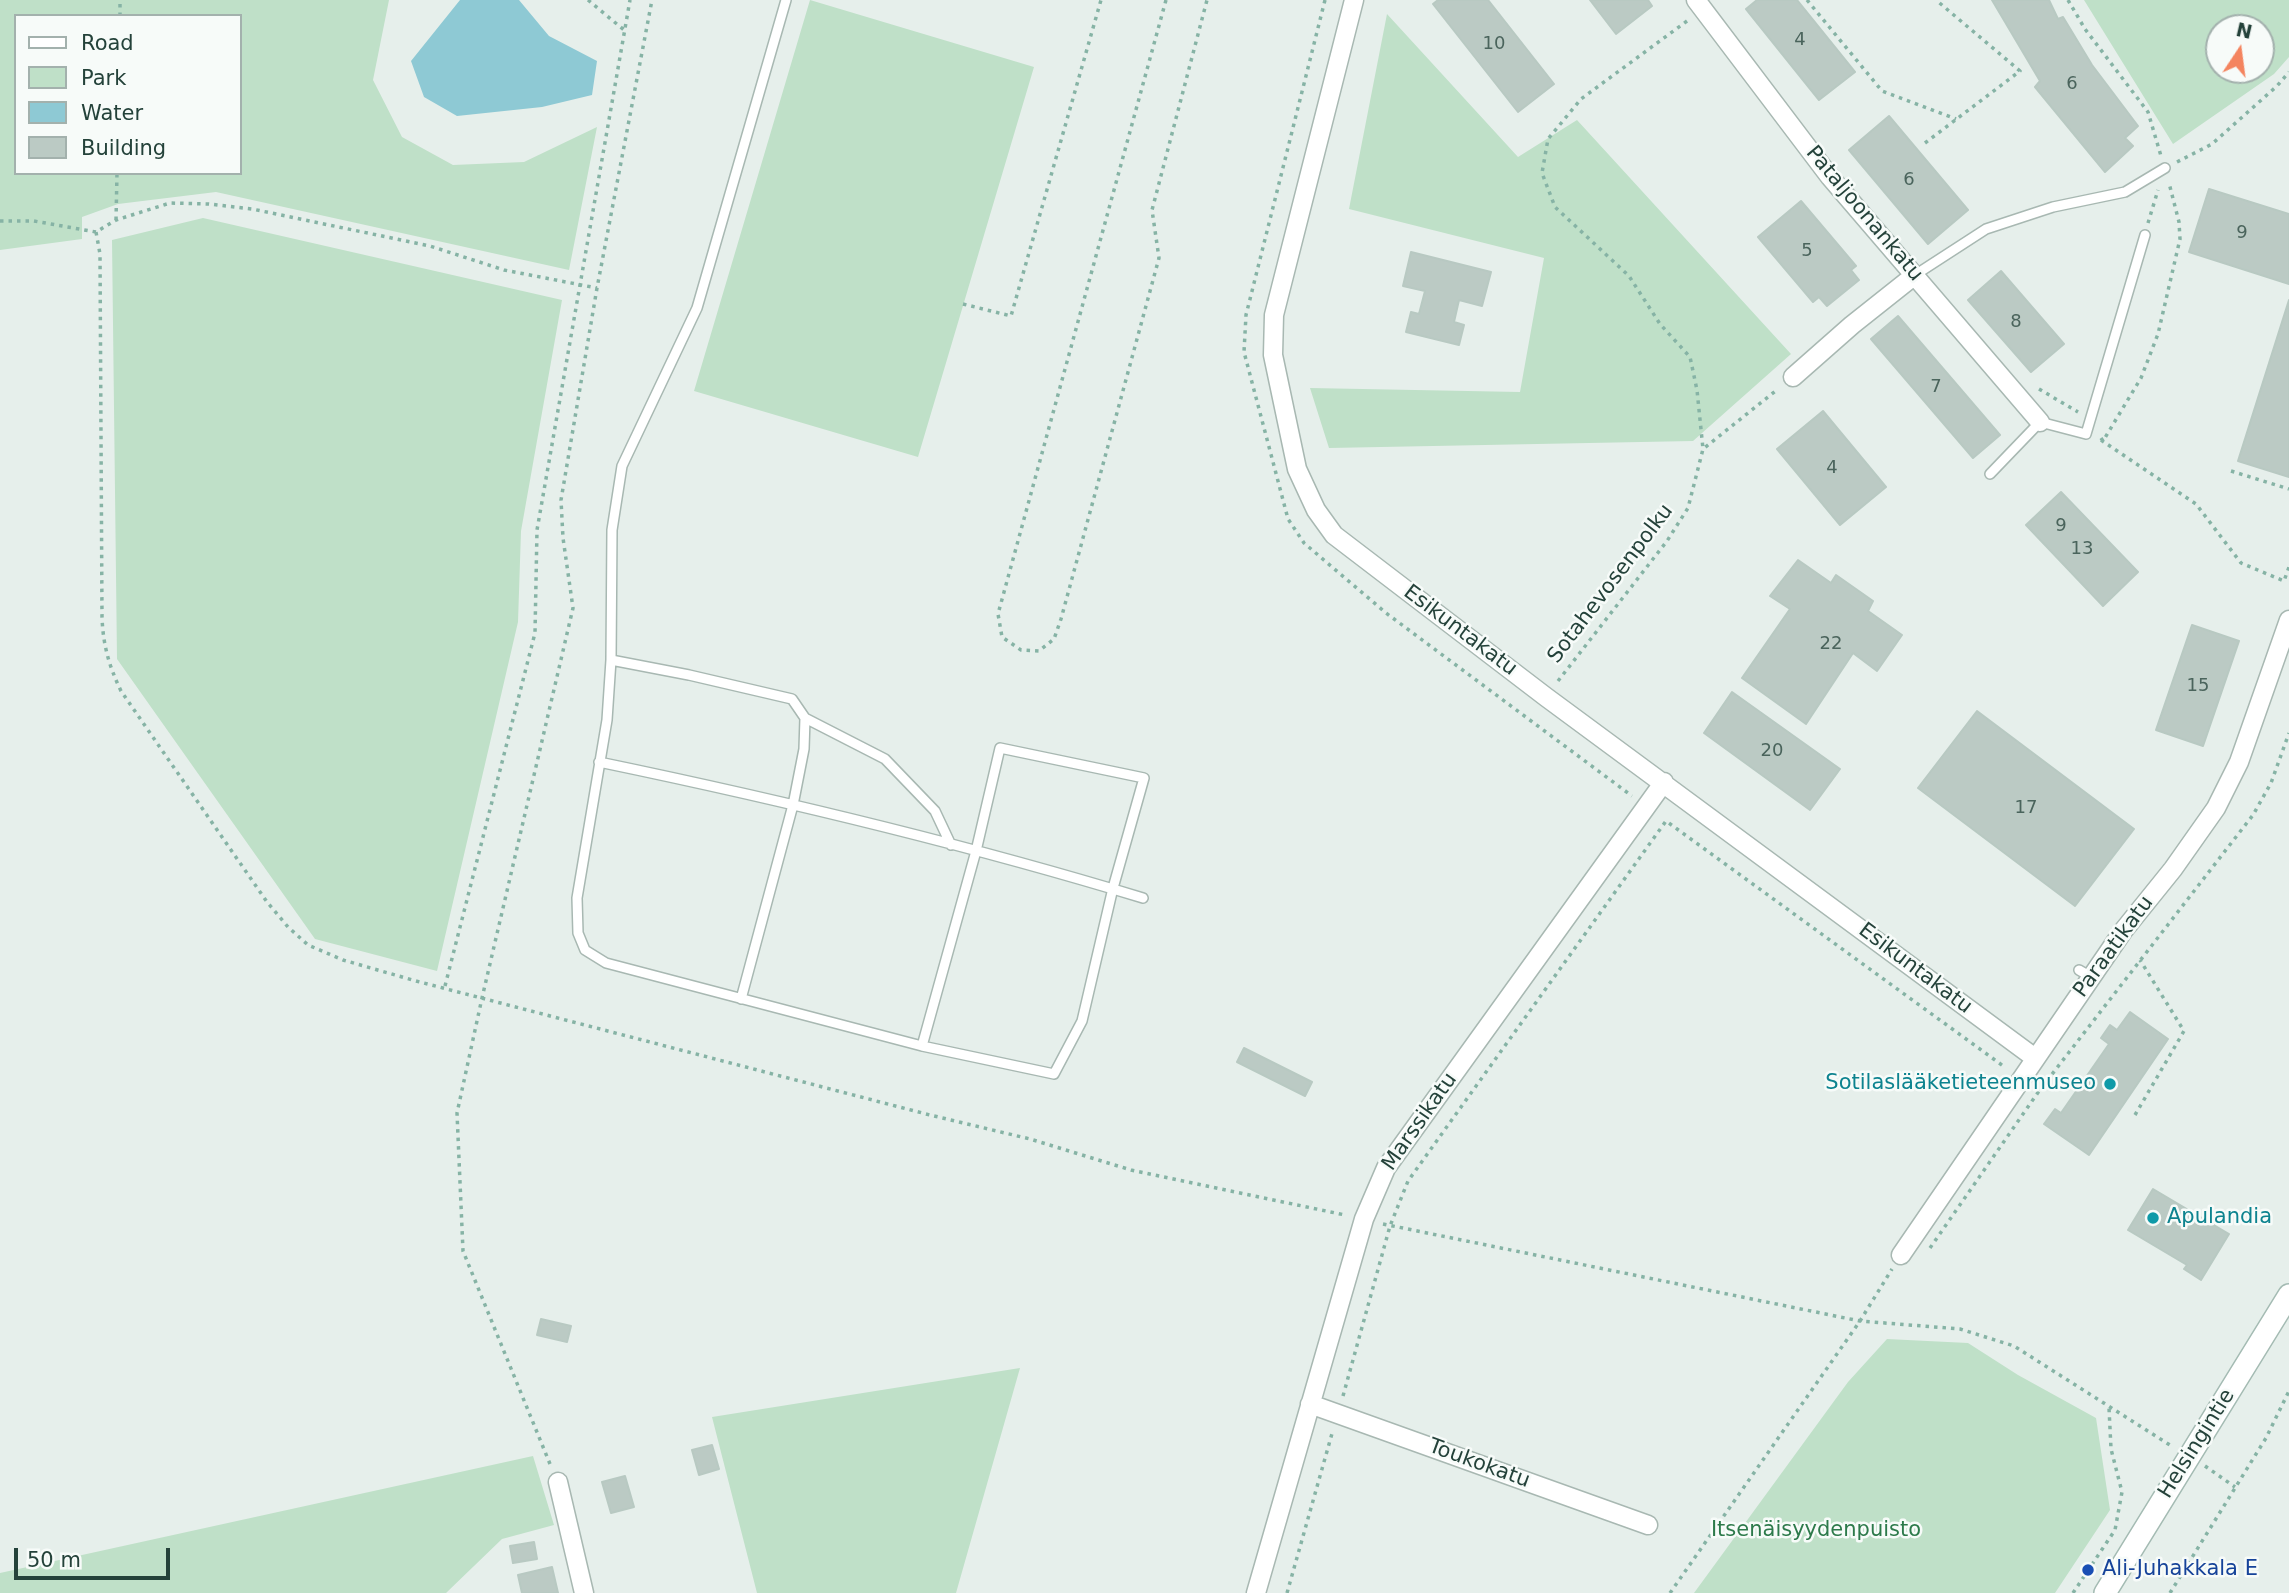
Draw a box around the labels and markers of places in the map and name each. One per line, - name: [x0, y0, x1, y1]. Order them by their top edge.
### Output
- place label: Sotilaslääketieteenmuseo: [1825, 1071, 2096, 1097]
- marker: Sotilaslääketieteenmuseo: [2102, 1076, 2118, 1092]
- place label: Apulandia: [2167, 1205, 2272, 1231]
- marker: Apulandia: [2145, 1210, 2161, 1226]
- place label: Ali-Juhakkala E: [2102, 1557, 2258, 1583]
- marker: Ali-Juhakkala E: [2080, 1562, 2096, 1578]

